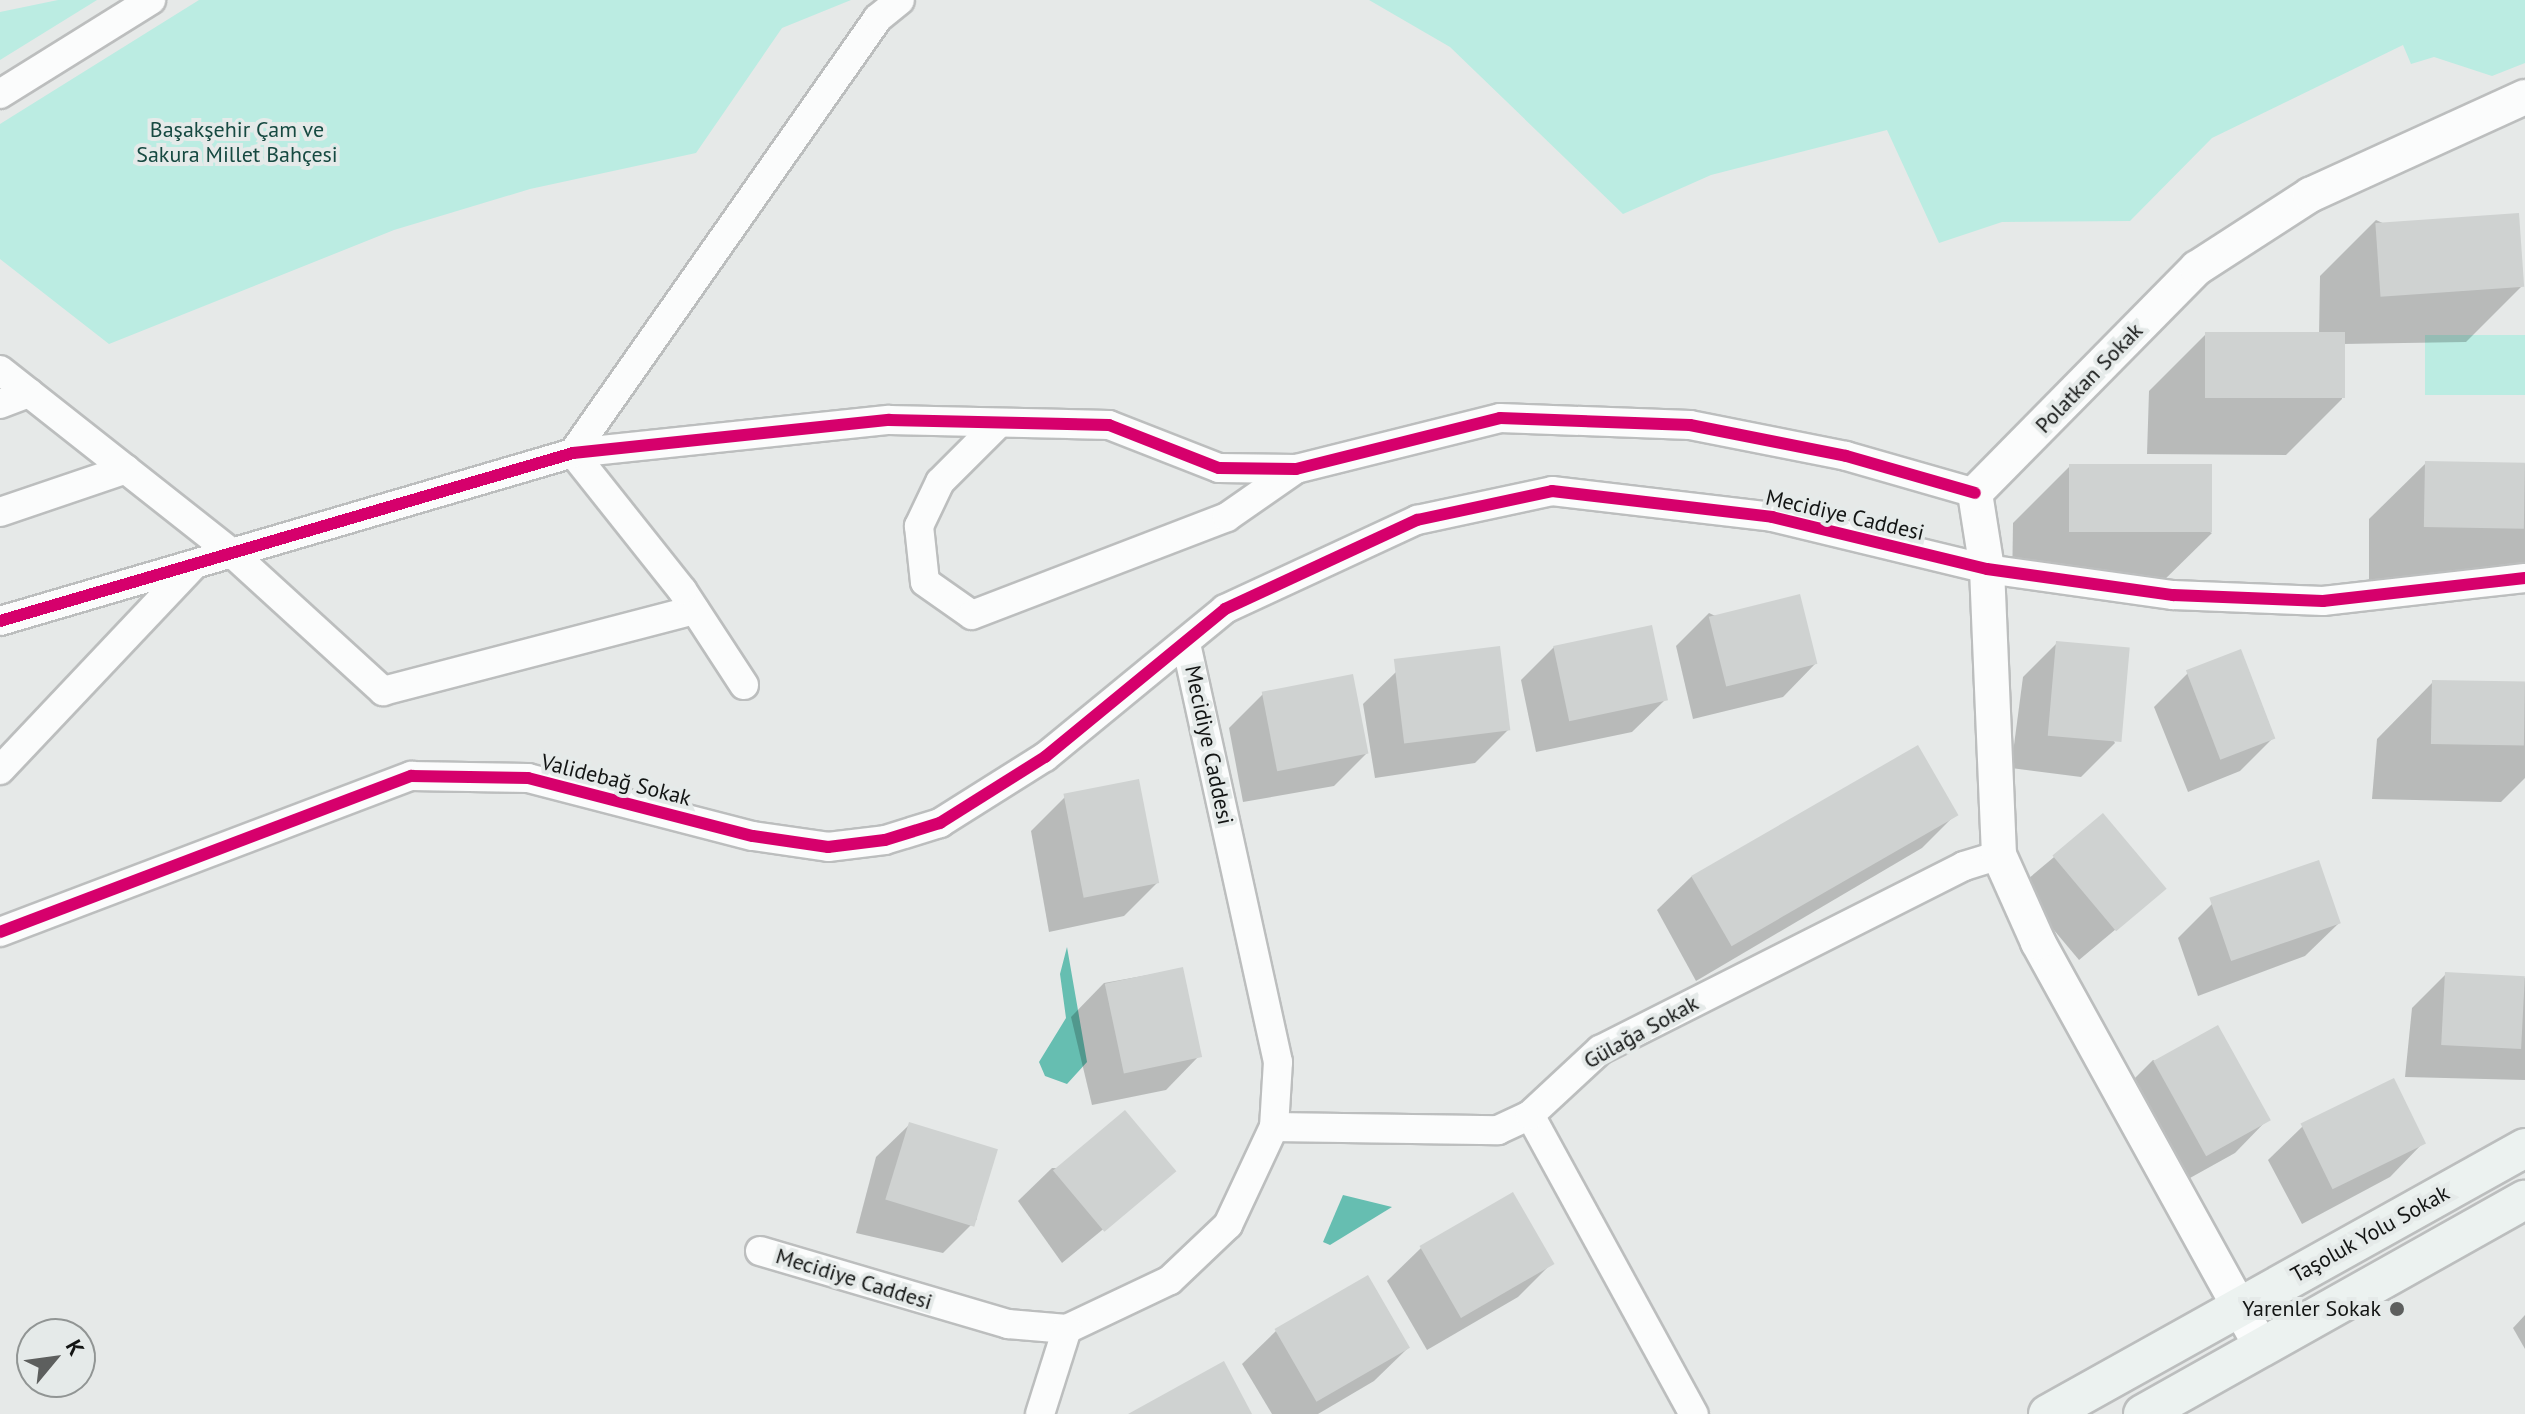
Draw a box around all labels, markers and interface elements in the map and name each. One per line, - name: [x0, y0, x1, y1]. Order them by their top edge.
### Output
- park label: Başakşehir Çam ve Sakura Millet Bahçesi: [136, 116, 338, 168]
- street label: Polatkan Sokak: [2030, 317, 2148, 439]
- street label: Mecidiye Caddesi: [1763, 484, 1927, 546]
- street label: Mecidiye Caddesi: [1179, 663, 1239, 827]
- street label: Validebağ Sokak: [538, 749, 694, 811]
- street label: Gülağa Sokak: [1579, 990, 1703, 1074]
- street label: Taşoluk Yolu Sokak: [2286, 1179, 2454, 1289]
- street label: Mecidiye Caddesi: [773, 1243, 935, 1315]
- place label: Yarenler Sokak: [2242, 1296, 2381, 1322]
- marker: Yarenler Sokak: [2388, 1300, 2406, 1318]
- north arrow: [16, 1318, 96, 1398]
- text: K: [60, 1335, 91, 1360]

